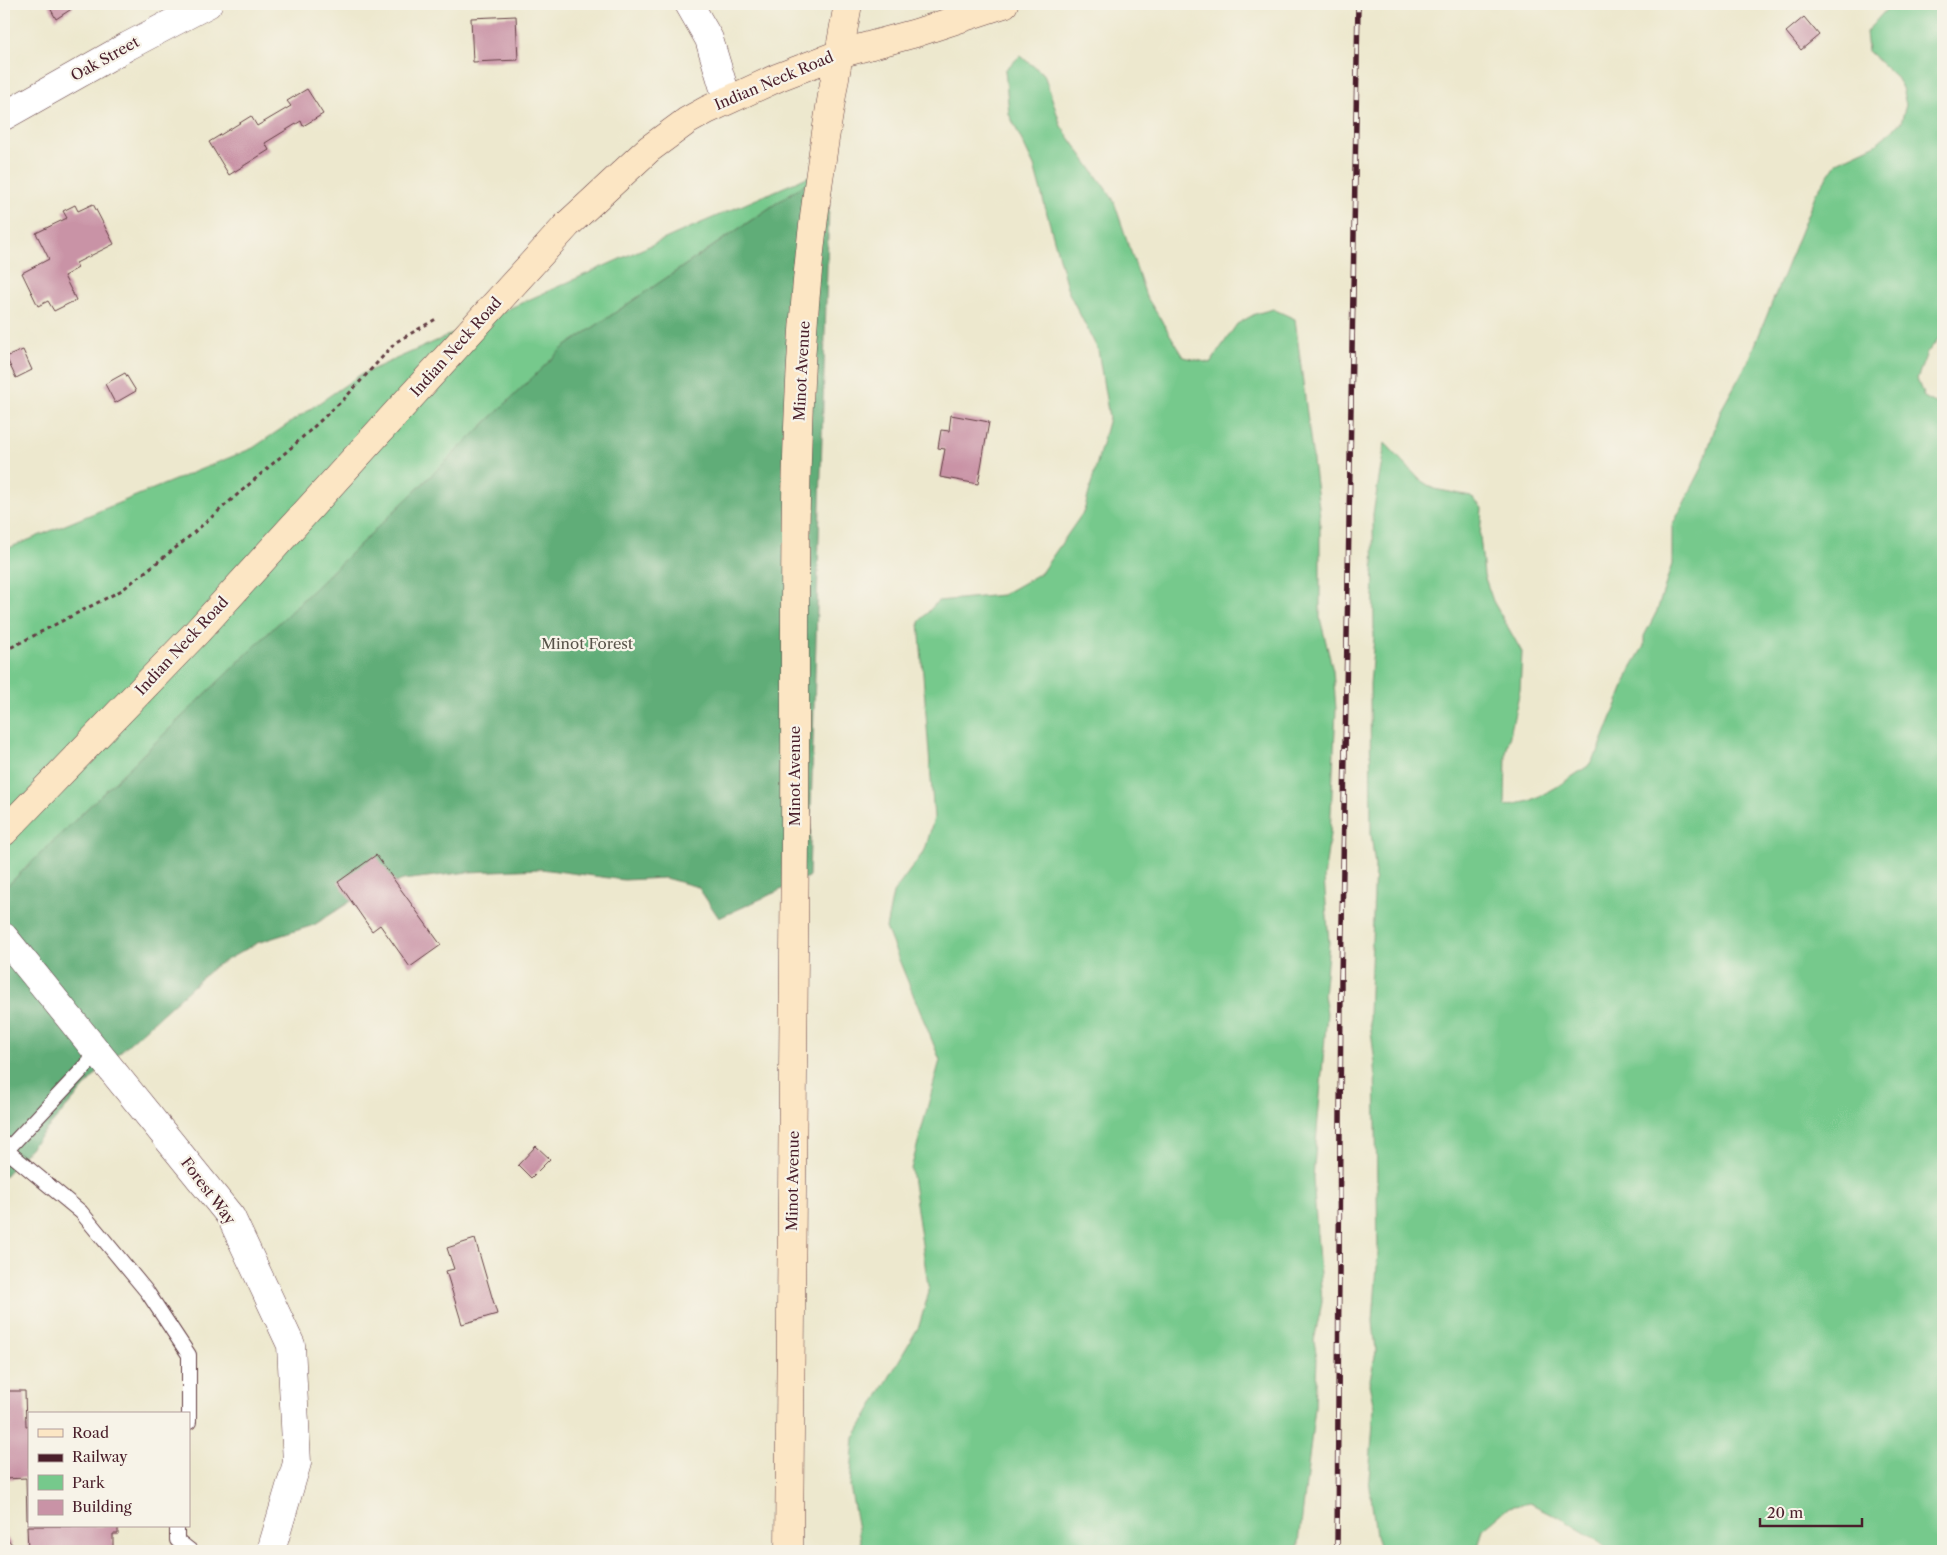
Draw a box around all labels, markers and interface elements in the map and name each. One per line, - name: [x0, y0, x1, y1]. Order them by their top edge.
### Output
- street label: Oak Street: [67, 32, 143, 85]
- street label: Indian Neck Road: [711, 47, 836, 114]
- street label: Indian Neck Road: [406, 293, 505, 401]
- street label: Minot Avenue: [789, 320, 814, 422]
- street label: Indian Neck Road: [131, 592, 232, 699]
- park label: Minot Forest: [541, 634, 634, 653]
- street label: Minot Avenue: [785, 726, 804, 826]
- street label: Minot Avenue: [782, 1131, 803, 1231]
- street label: Forest Way: [177, 1153, 240, 1228]
- legend: [28, 1412, 190, 1528]
- text: Road: [72, 1423, 109, 1442]
- text: Railway: [72, 1447, 128, 1466]
- text: Park: [72, 1473, 106, 1492]
- scale bar: [1760, 1495, 1862, 1527]
- text: Building: [72, 1497, 132, 1516]
- text: 20 m: [1767, 1503, 1803, 1522]

